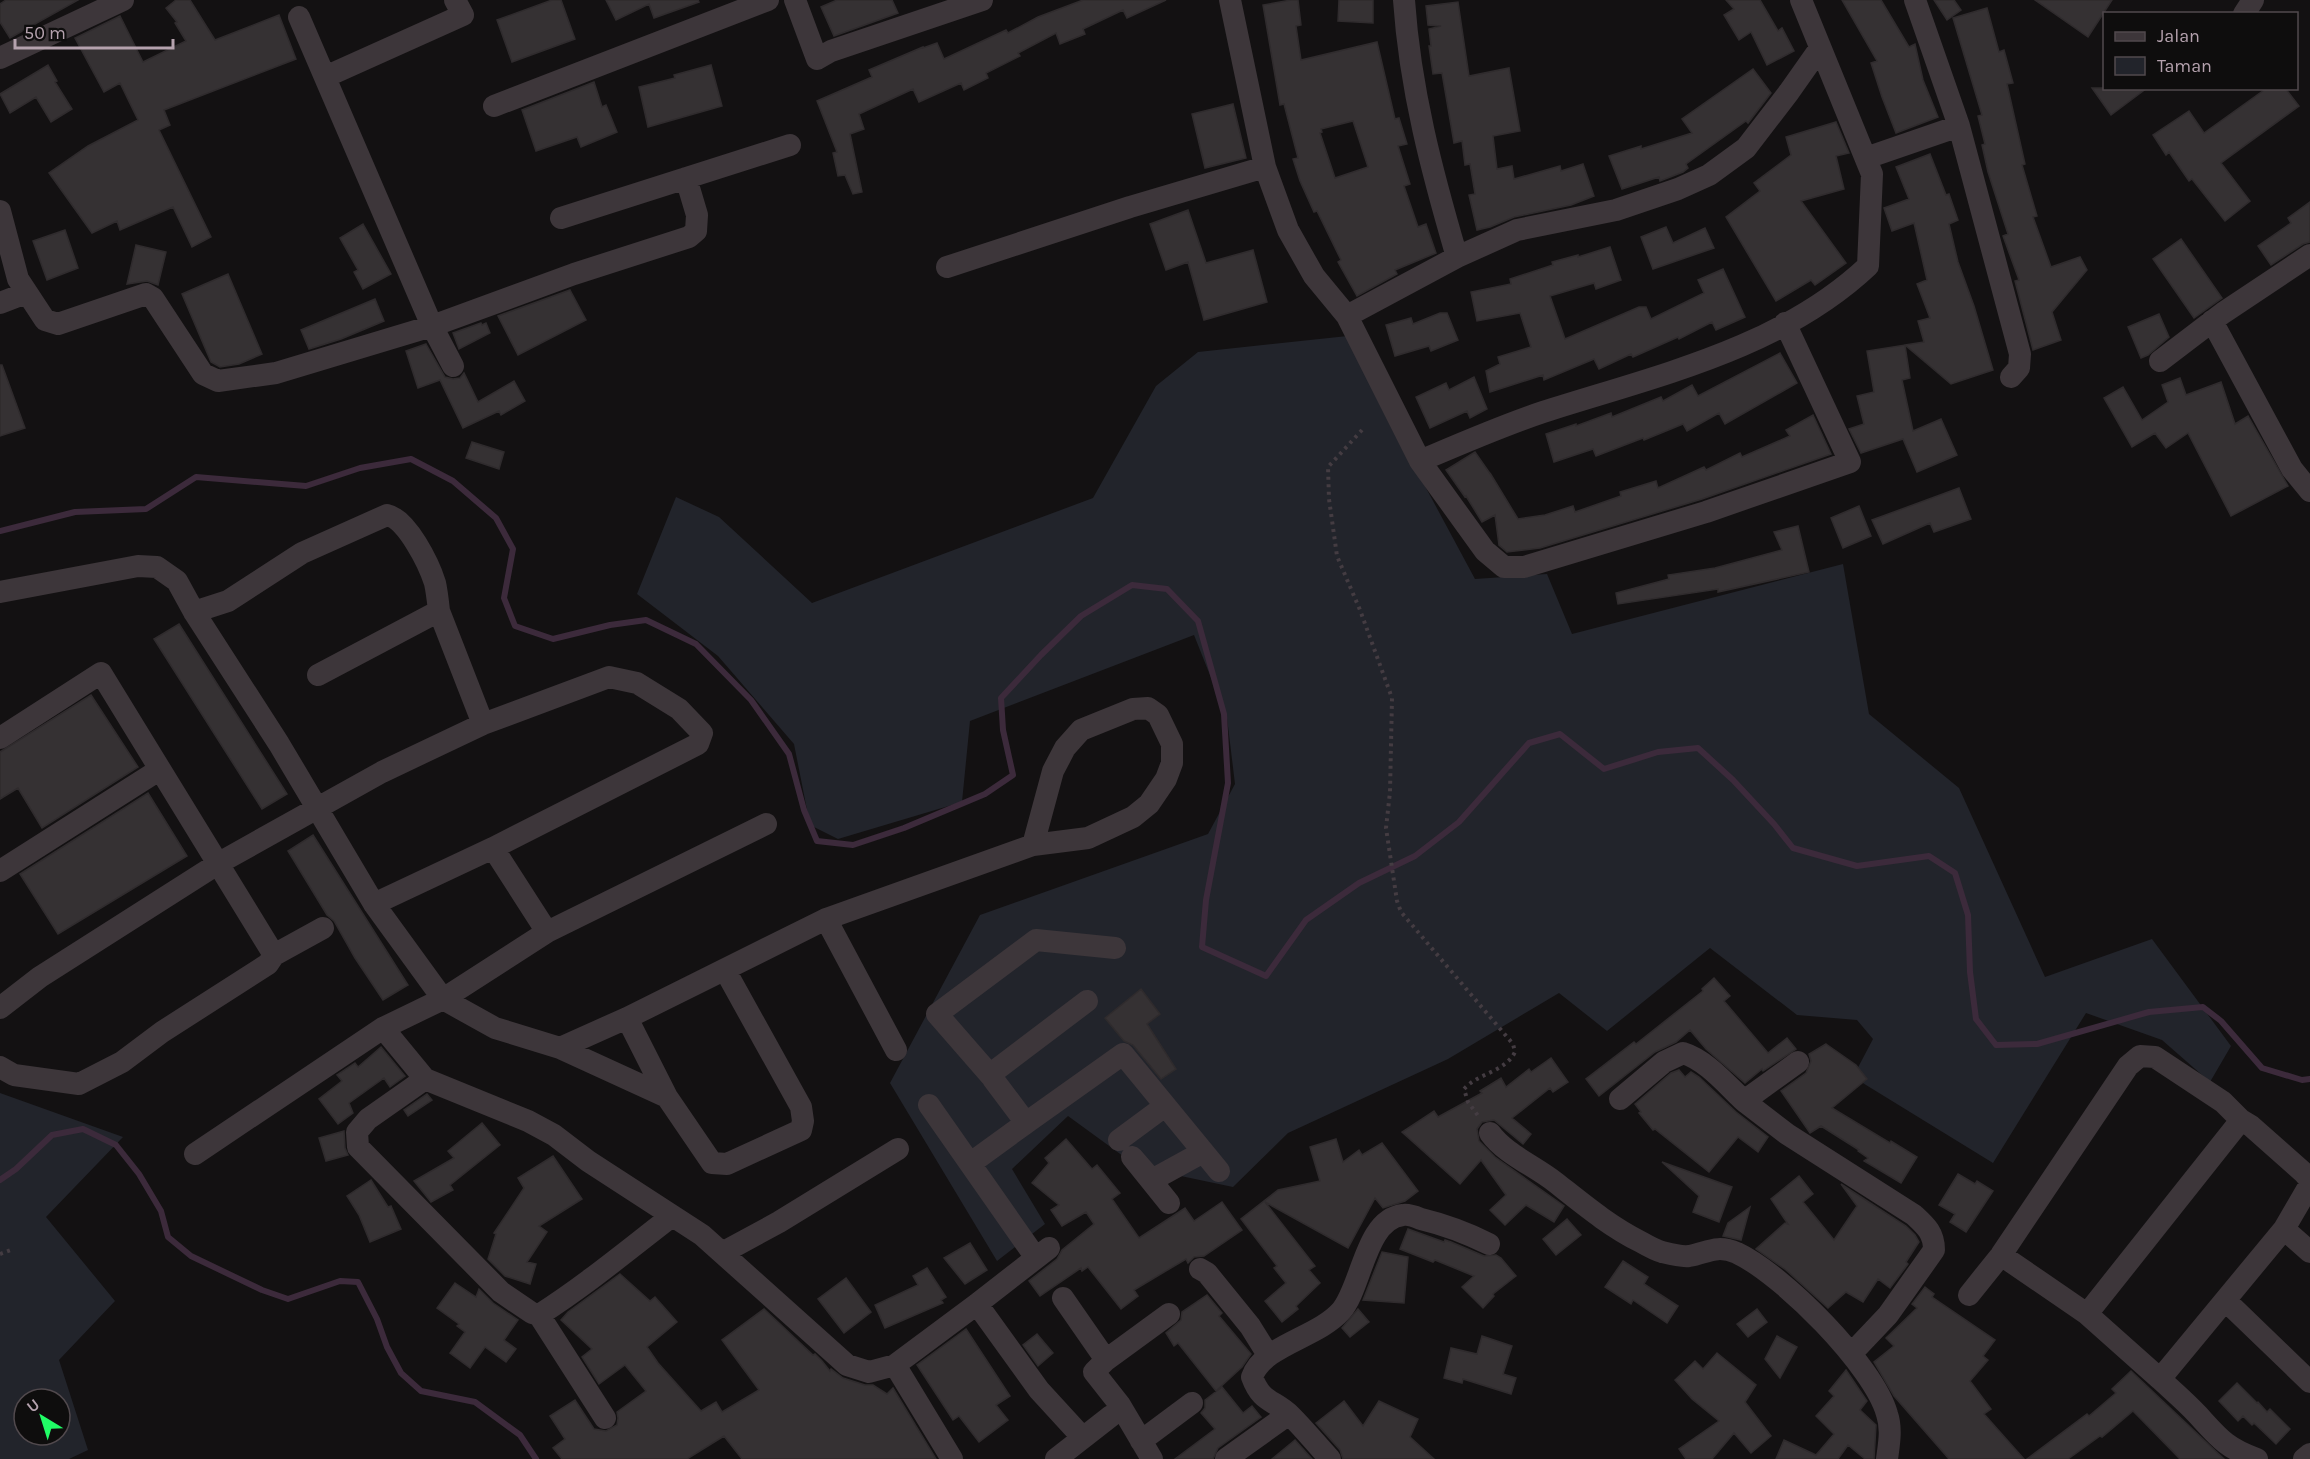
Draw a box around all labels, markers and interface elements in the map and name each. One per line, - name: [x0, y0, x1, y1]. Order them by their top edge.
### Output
- scale bar: [15, 12, 172, 50]
- legend: [2103, 12, 2298, 90]
- text: 50 m: [24, 22, 66, 44]
- text: Jalan: [2157, 25, 2200, 47]
- text: Taman: [2157, 55, 2212, 77]
- north arrow: [12, 1387, 72, 1447]
- text: U: [23, 1395, 43, 1416]

